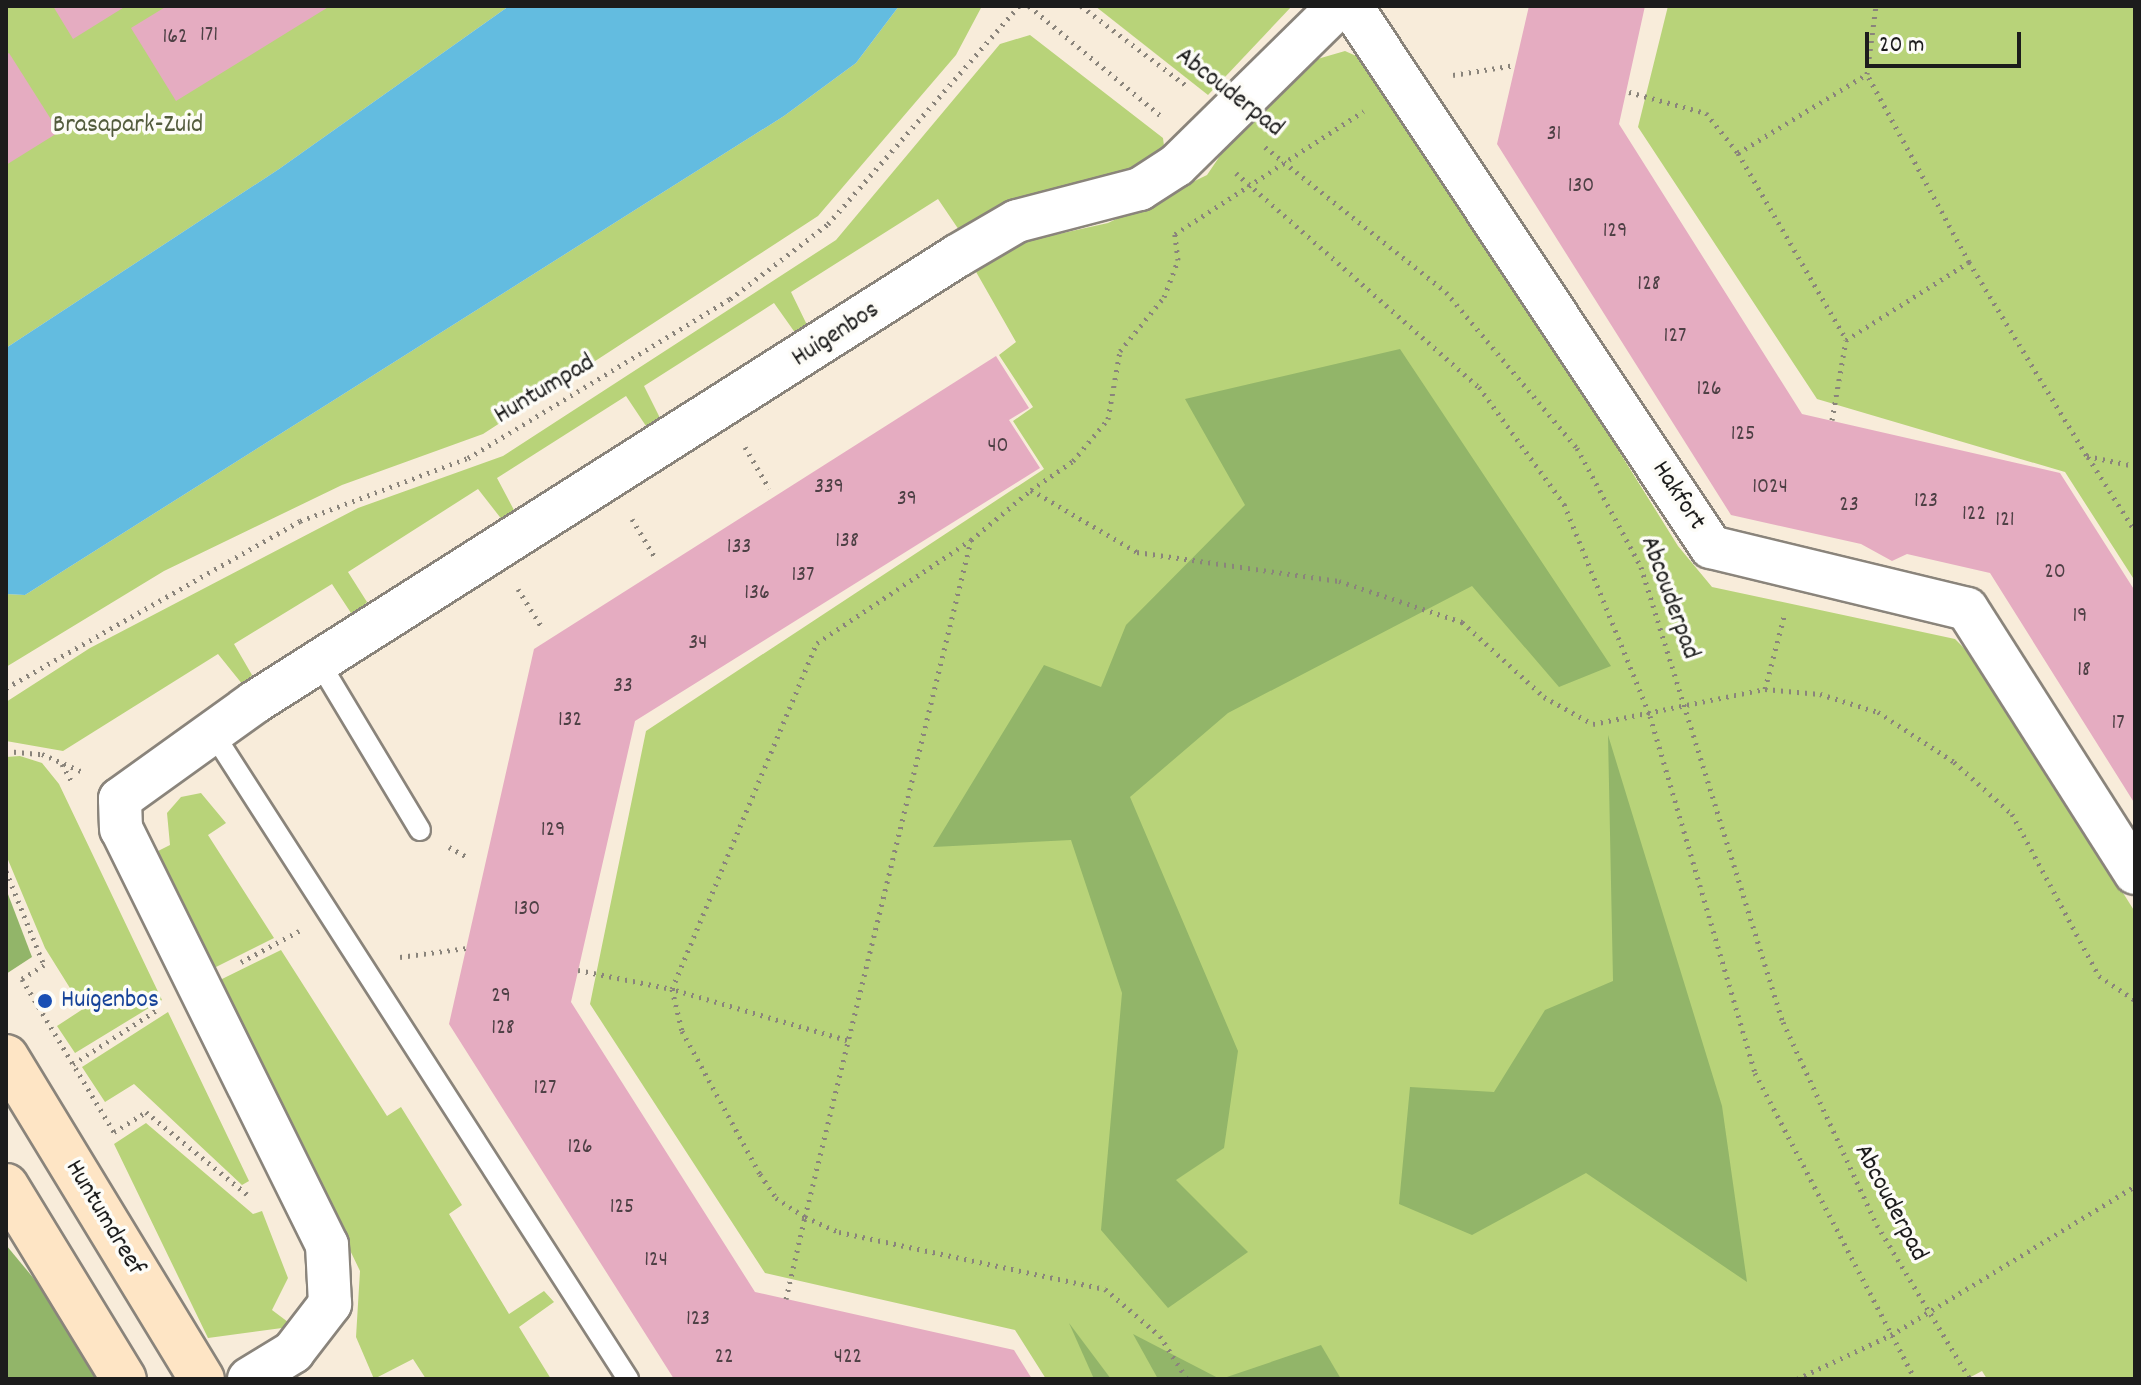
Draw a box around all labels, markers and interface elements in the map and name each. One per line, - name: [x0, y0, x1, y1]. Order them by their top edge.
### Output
- scale bar: [1869, 16, 2025, 66]
- house number: 171: [200, 23, 218, 49]
- house number: 162: [162, 25, 188, 51]
- text: 20 m: [1879, 29, 1925, 63]
- street label: Abcouderpad: [1169, 41, 1289, 145]
- park label: Brasapark-Zuid: [53, 110, 203, 142]
- house number: 31: [1547, 122, 1561, 148]
- house number: 130: [1568, 174, 1594, 200]
- house number: 129: [1603, 219, 1627, 245]
- house number: 128: [1637, 272, 1661, 298]
- street label: Huigenbos: [786, 295, 886, 375]
- house number: 127: [1664, 324, 1686, 350]
- street label: Huntumpad: [489, 348, 601, 432]
- house number: 126: [1696, 377, 1722, 403]
- house number: 125: [1731, 422, 1755, 448]
- house number: 40: [987, 434, 1009, 460]
- street label: Hakfort: [1644, 456, 1712, 536]
- house number: 339: [814, 475, 844, 501]
- house number: 1024: [1752, 475, 1788, 501]
- house number: 39: [897, 487, 917, 513]
- house number: 123: [1914, 489, 1938, 515]
- house number: 23: [1839, 493, 1859, 519]
- house number: 122: [1962, 502, 1986, 528]
- house number: 121: [1995, 508, 2015, 534]
- house number: 138: [835, 529, 859, 555]
- street label: Abcouderpad: [1632, 532, 1706, 664]
- house number: 133: [727, 535, 751, 561]
- house number: 20: [2044, 560, 2066, 586]
- house number: 137: [791, 563, 815, 589]
- house number: 136: [744, 581, 770, 607]
- house number: 19: [2073, 604, 2087, 630]
- house number: 34: [689, 631, 707, 657]
- house number: 18: [2077, 658, 2091, 684]
- house number: 33: [613, 674, 633, 700]
- house number: 132: [558, 708, 582, 734]
- house number: 17: [2111, 711, 2125, 737]
- house number: 129: [541, 818, 565, 844]
- house number: 130: [514, 897, 540, 923]
- house number: 29: [491, 984, 511, 1010]
- place label: Huigenbos: [61, 985, 159, 1017]
- marker: Huigenbos: [36, 992, 54, 1010]
- house number: 128: [491, 1016, 515, 1042]
- house number: 127: [534, 1076, 556, 1102]
- house number: 126: [567, 1135, 593, 1161]
- street label: Abcouderpad: [1846, 1139, 1934, 1267]
- street label: Huntumdreef: [57, 1155, 151, 1281]
- house number: 125: [610, 1195, 634, 1221]
- house number: 124: [644, 1248, 668, 1274]
- house number: 123: [686, 1307, 710, 1333]
- house number: 22: [714, 1345, 734, 1371]
- house number: 422: [834, 1345, 862, 1371]

